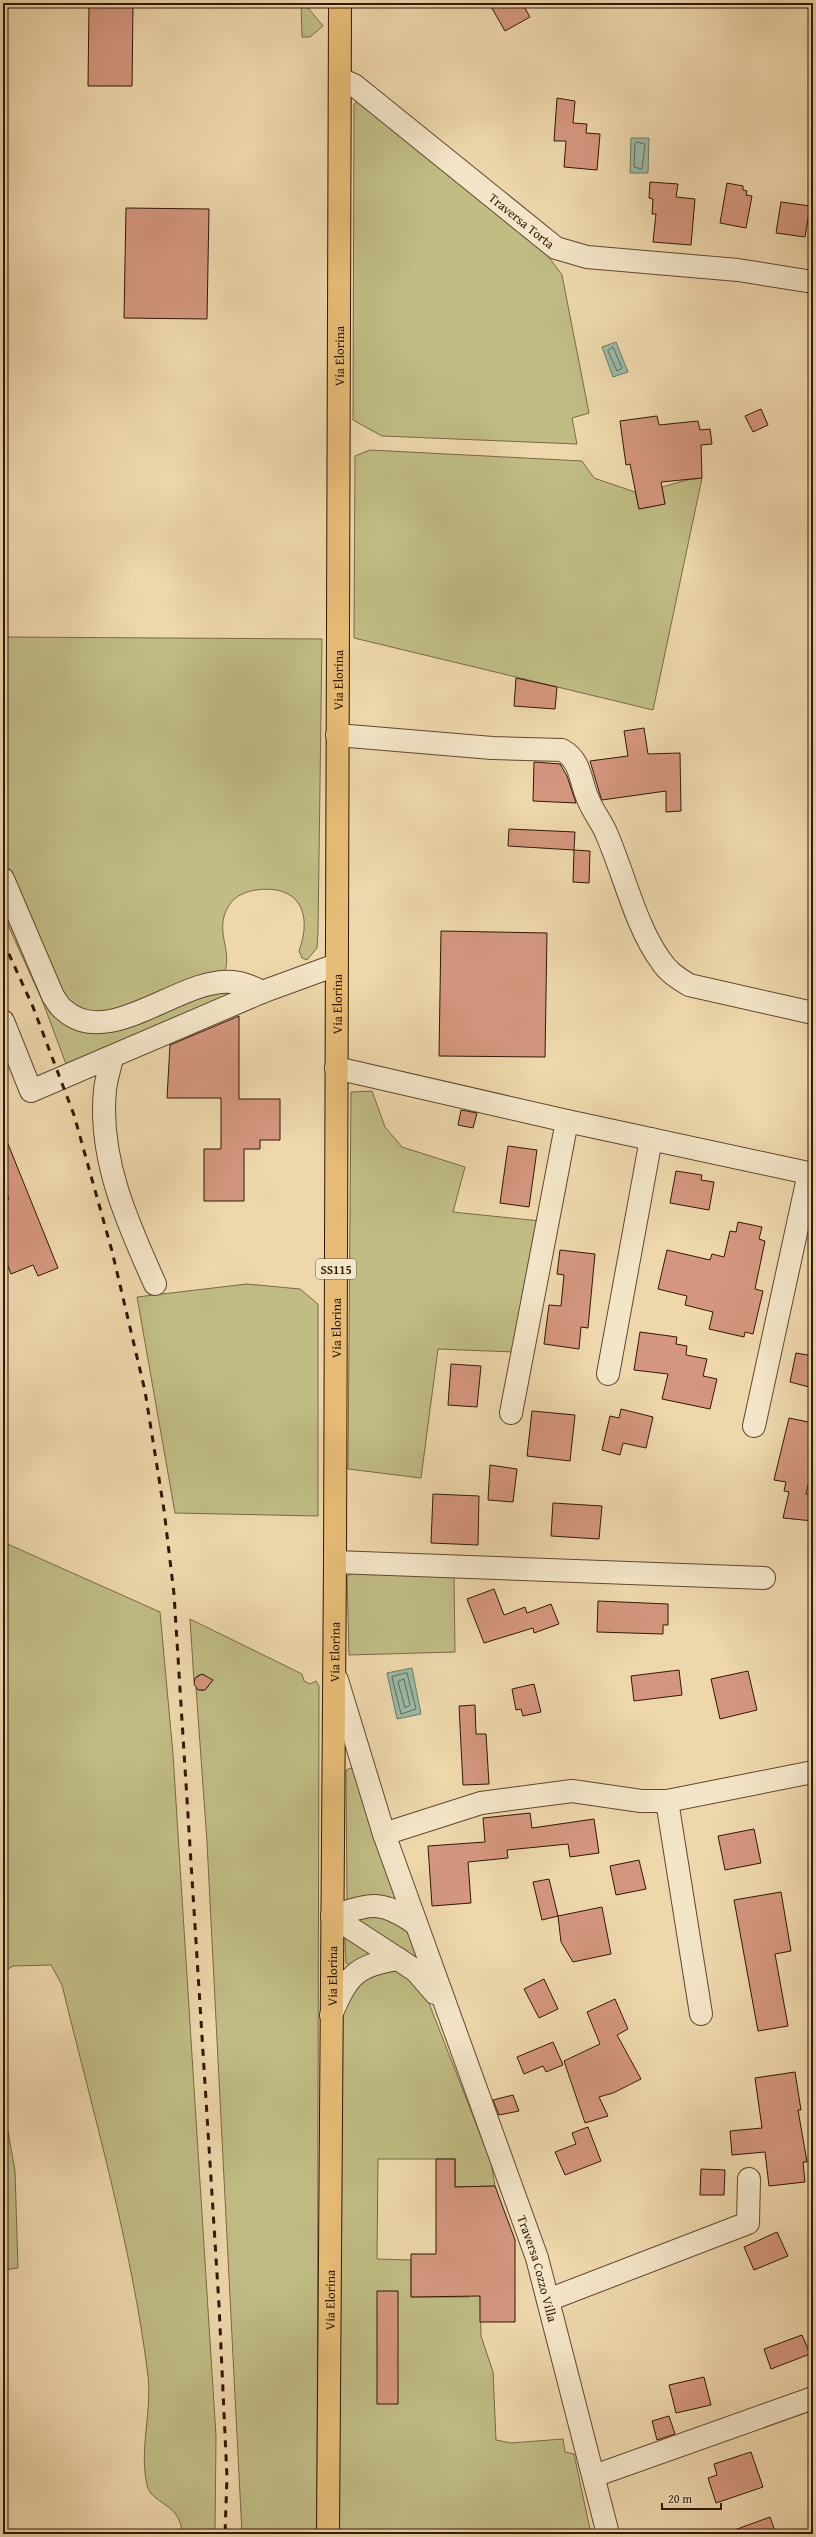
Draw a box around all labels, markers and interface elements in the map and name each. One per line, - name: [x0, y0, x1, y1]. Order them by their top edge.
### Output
- street label: Traversa Torta: [485, 188, 560, 253]
- street label: Via Elorina: [329, 325, 348, 386]
- street label: Via Elorina: [328, 649, 347, 710]
- street label: Via Elorina: [327, 973, 346, 1034]
- road number: SS115: [316, 1259, 356, 1279]
- street label: Via Elorina: [326, 1297, 345, 1358]
- street label: Via Elorina: [325, 1621, 344, 1682]
- street label: Via Elorina: [322, 1945, 342, 2006]
- street label: Traversa Cozzo Villa: [513, 2212, 563, 2325]
- street label: Via Elorina: [320, 2269, 339, 2330]
- scale bar: [662, 2485, 721, 2511]
- text: 20 m: [668, 2490, 692, 2507]

